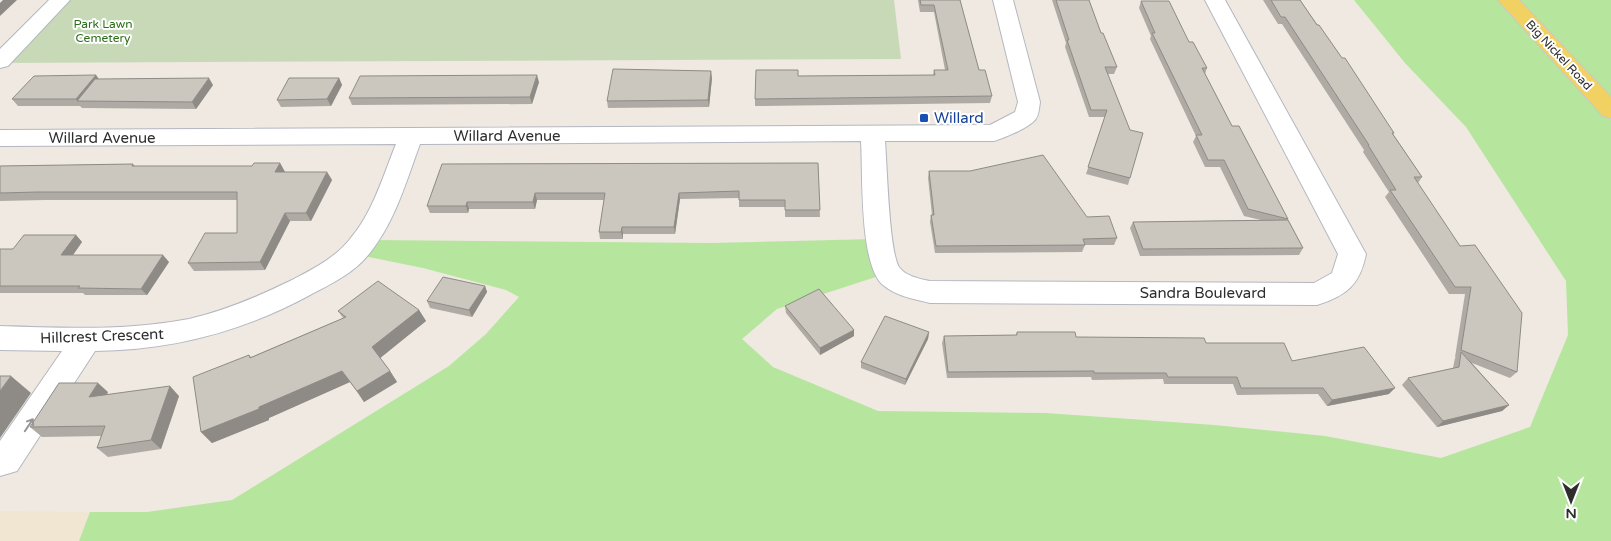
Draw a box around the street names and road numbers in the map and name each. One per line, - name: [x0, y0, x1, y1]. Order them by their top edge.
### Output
- street label: Big Nickel Road: [1523, 17, 1595, 93]
- street label: Willard Avenue: [453, 127, 561, 145]
- street label: Willard Avenue: [48, 129, 156, 147]
- street label: Sandra Boulevard: [1140, 284, 1266, 302]
- street label: Hillcrest Crescent: [40, 325, 164, 347]

